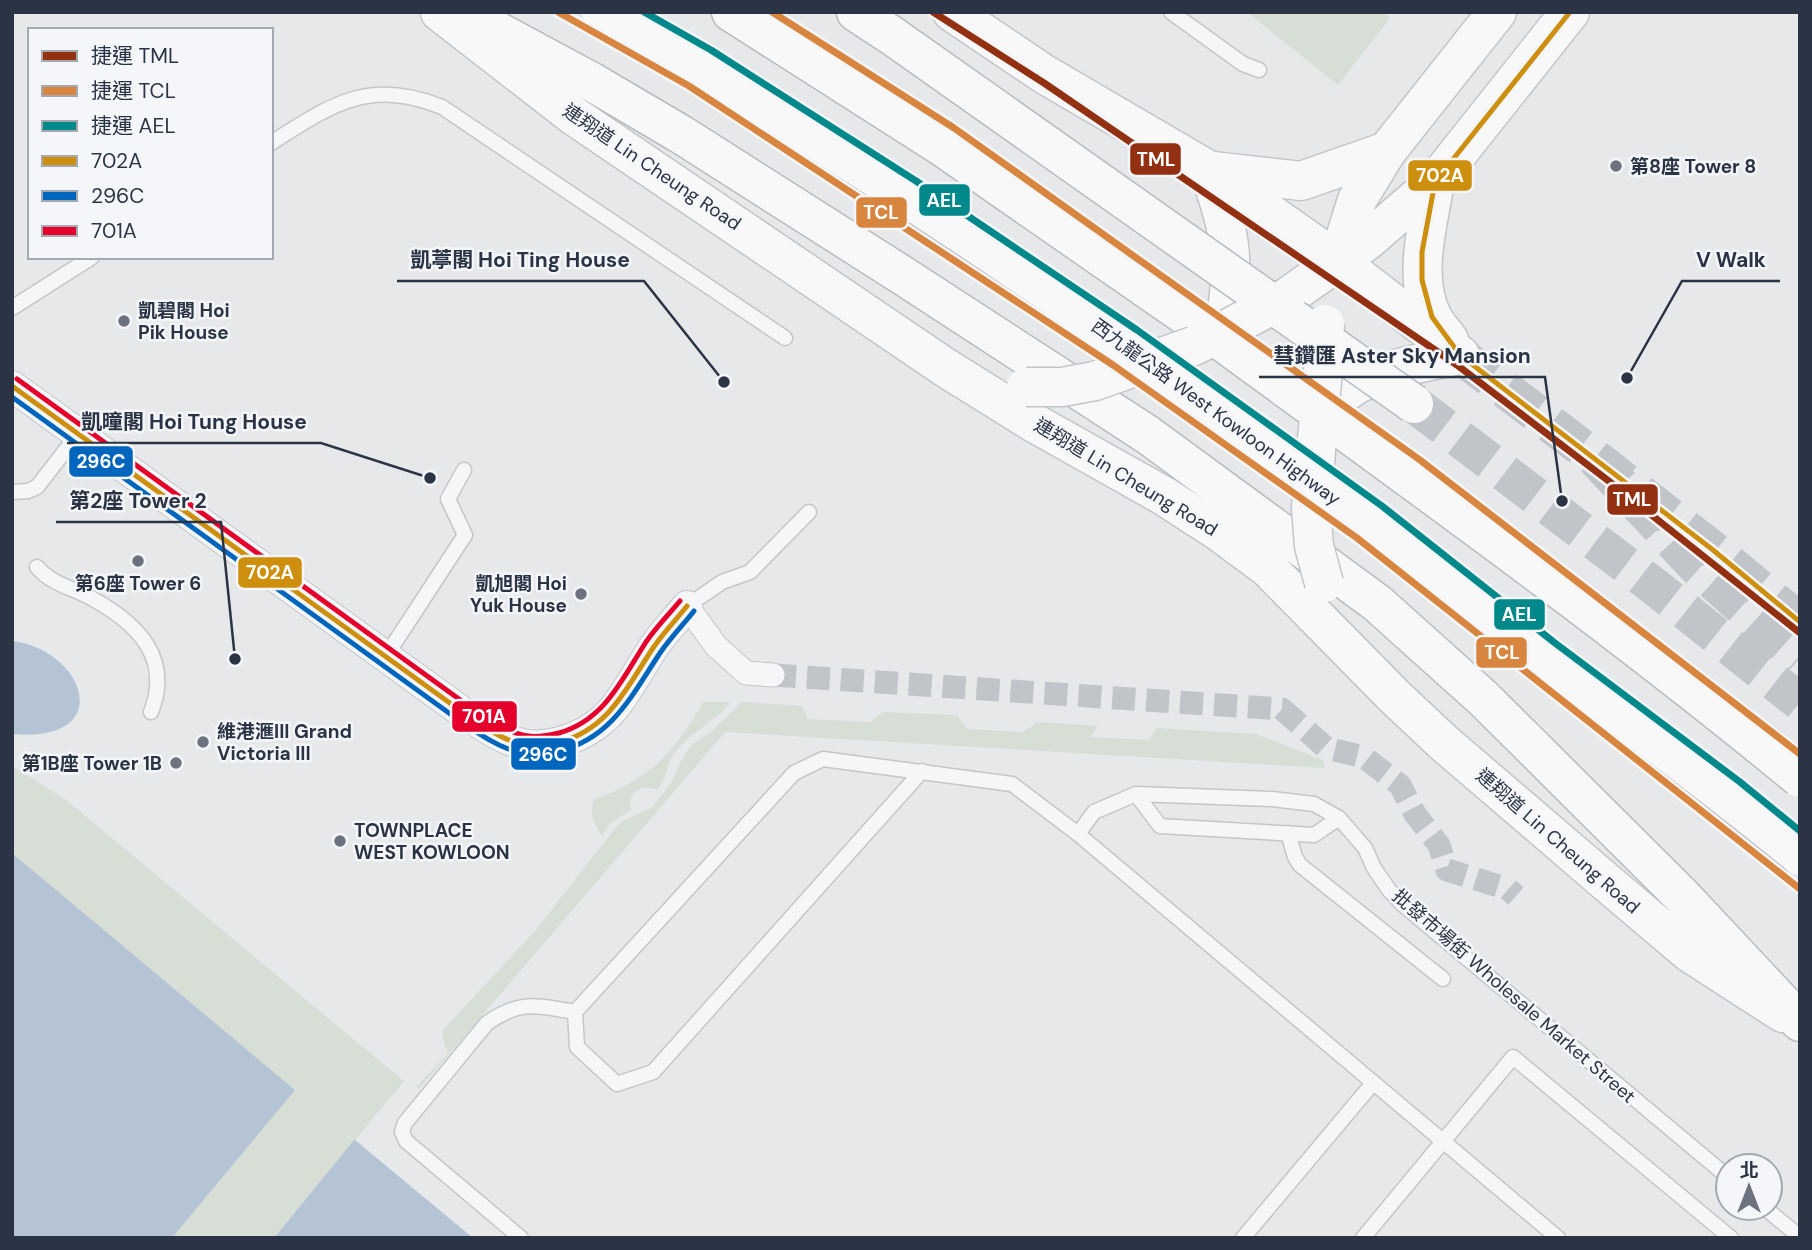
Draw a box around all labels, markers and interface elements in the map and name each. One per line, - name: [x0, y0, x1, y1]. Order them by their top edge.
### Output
- legend: [28, 28, 273, 259]
- text: 捷運 TML: [91, 42, 179, 70]
- text: 捷運 TCL: [91, 77, 176, 105]
- street label: 連翔道 Lin Cheung Road: [558, 98, 746, 236]
- text: 捷運 AEL: [91, 112, 175, 140]
- line badge: TML: [1129, 142, 1182, 176]
- text: 702A: [91, 147, 142, 175]
- text: TML: [1137, 147, 1175, 172]
- place label: 第8座 Tower 8: [1630, 154, 1756, 179]
- marker: 第8座 Tower 8: [1608, 158, 1624, 174]
- line badge: 702A: [1407, 159, 1473, 192]
- text: 702A: [1416, 163, 1464, 188]
- text: 296C: [91, 182, 144, 210]
- line badge: AEL: [918, 183, 971, 217]
- text: AEL: [926, 188, 962, 213]
- line badge: TCL: [855, 196, 908, 229]
- text: TCL: [863, 200, 899, 225]
- text: 701A: [91, 217, 137, 245]
- callout: 凱葶閣 Hoi Ting House: [397, 239, 644, 281]
- callout: V Walk: [1682, 239, 1780, 281]
- text: 凱葶閣 Hoi Ting House: [410, 246, 630, 274]
- text: V Walk: [1696, 246, 1766, 274]
- place label: 凱碧閣 Hoi Pik House: [138, 298, 230, 345]
- marker: 凱碧閣 Hoi Pik House: [116, 313, 132, 329]
- street label: 西九龍公路 West Kowloon Highway: [1086, 313, 1346, 511]
- callout: 彗鑽匯 Aster Sky Mansion: [1259, 335, 1545, 377]
- text: 彗鑽匯 Aster Sky Mansion: [1273, 342, 1531, 370]
- callout: 凱曈閣 Hoi Tung House: [67, 401, 321, 443]
- text: 凱曈閣 Hoi Tung House: [81, 408, 307, 436]
- street label: 連翔道 Lin Cheung Road: [1030, 412, 1222, 542]
- line badge: 296C: [68, 445, 134, 478]
- text: 296C: [76, 449, 126, 474]
- callout: 第2座 Tower 2: [56, 480, 221, 522]
- line badge: TML: [1606, 483, 1659, 516]
- text: 第2座 Tower 2: [69, 487, 207, 515]
- text: TML: [1613, 487, 1651, 512]
- marker: 第6座 Tower 6: [130, 553, 146, 569]
- line badge: 702A: [237, 556, 303, 589]
- text: 702A: [246, 560, 294, 585]
- place label: 第6座 Tower 6: [75, 571, 201, 596]
- place label: 凱旭閣 Hoi Yuk House: [470, 571, 567, 618]
- marker: 凱旭閣 Hoi Yuk House: [573, 586, 589, 602]
- line badge: AEL: [1493, 598, 1546, 631]
- text: AEL: [1501, 602, 1537, 627]
- line badge: TCL: [1475, 636, 1528, 669]
- text: TCL: [1484, 640, 1520, 665]
- line badge: 701A: [451, 700, 518, 733]
- text: 701A: [462, 704, 506, 729]
- place label: 維港滙III Grand Victoria III: [217, 719, 352, 766]
- marker: 維港滙III Grand Victoria III: [195, 734, 211, 750]
- line badge: 296C: [510, 737, 577, 771]
- text: 296C: [518, 742, 568, 767]
- place label: 第1B座 Tower 1B: [22, 751, 162, 776]
- marker: 第1B座 Tower 1B: [168, 755, 184, 771]
- street label: 連翔道 Lin Cheung Road: [1471, 763, 1645, 919]
- place label: TOWNPLACE WEST KOWLOON: [354, 818, 510, 865]
- marker: TOWNPLACE WEST KOWLOON: [332, 833, 348, 849]
- street label: 批發市場街 Wholesale Market Street: [1387, 883, 1641, 1109]
- north arrow: [1714, 1152, 1784, 1222]
- text: 北: [1739, 1158, 1759, 1183]

